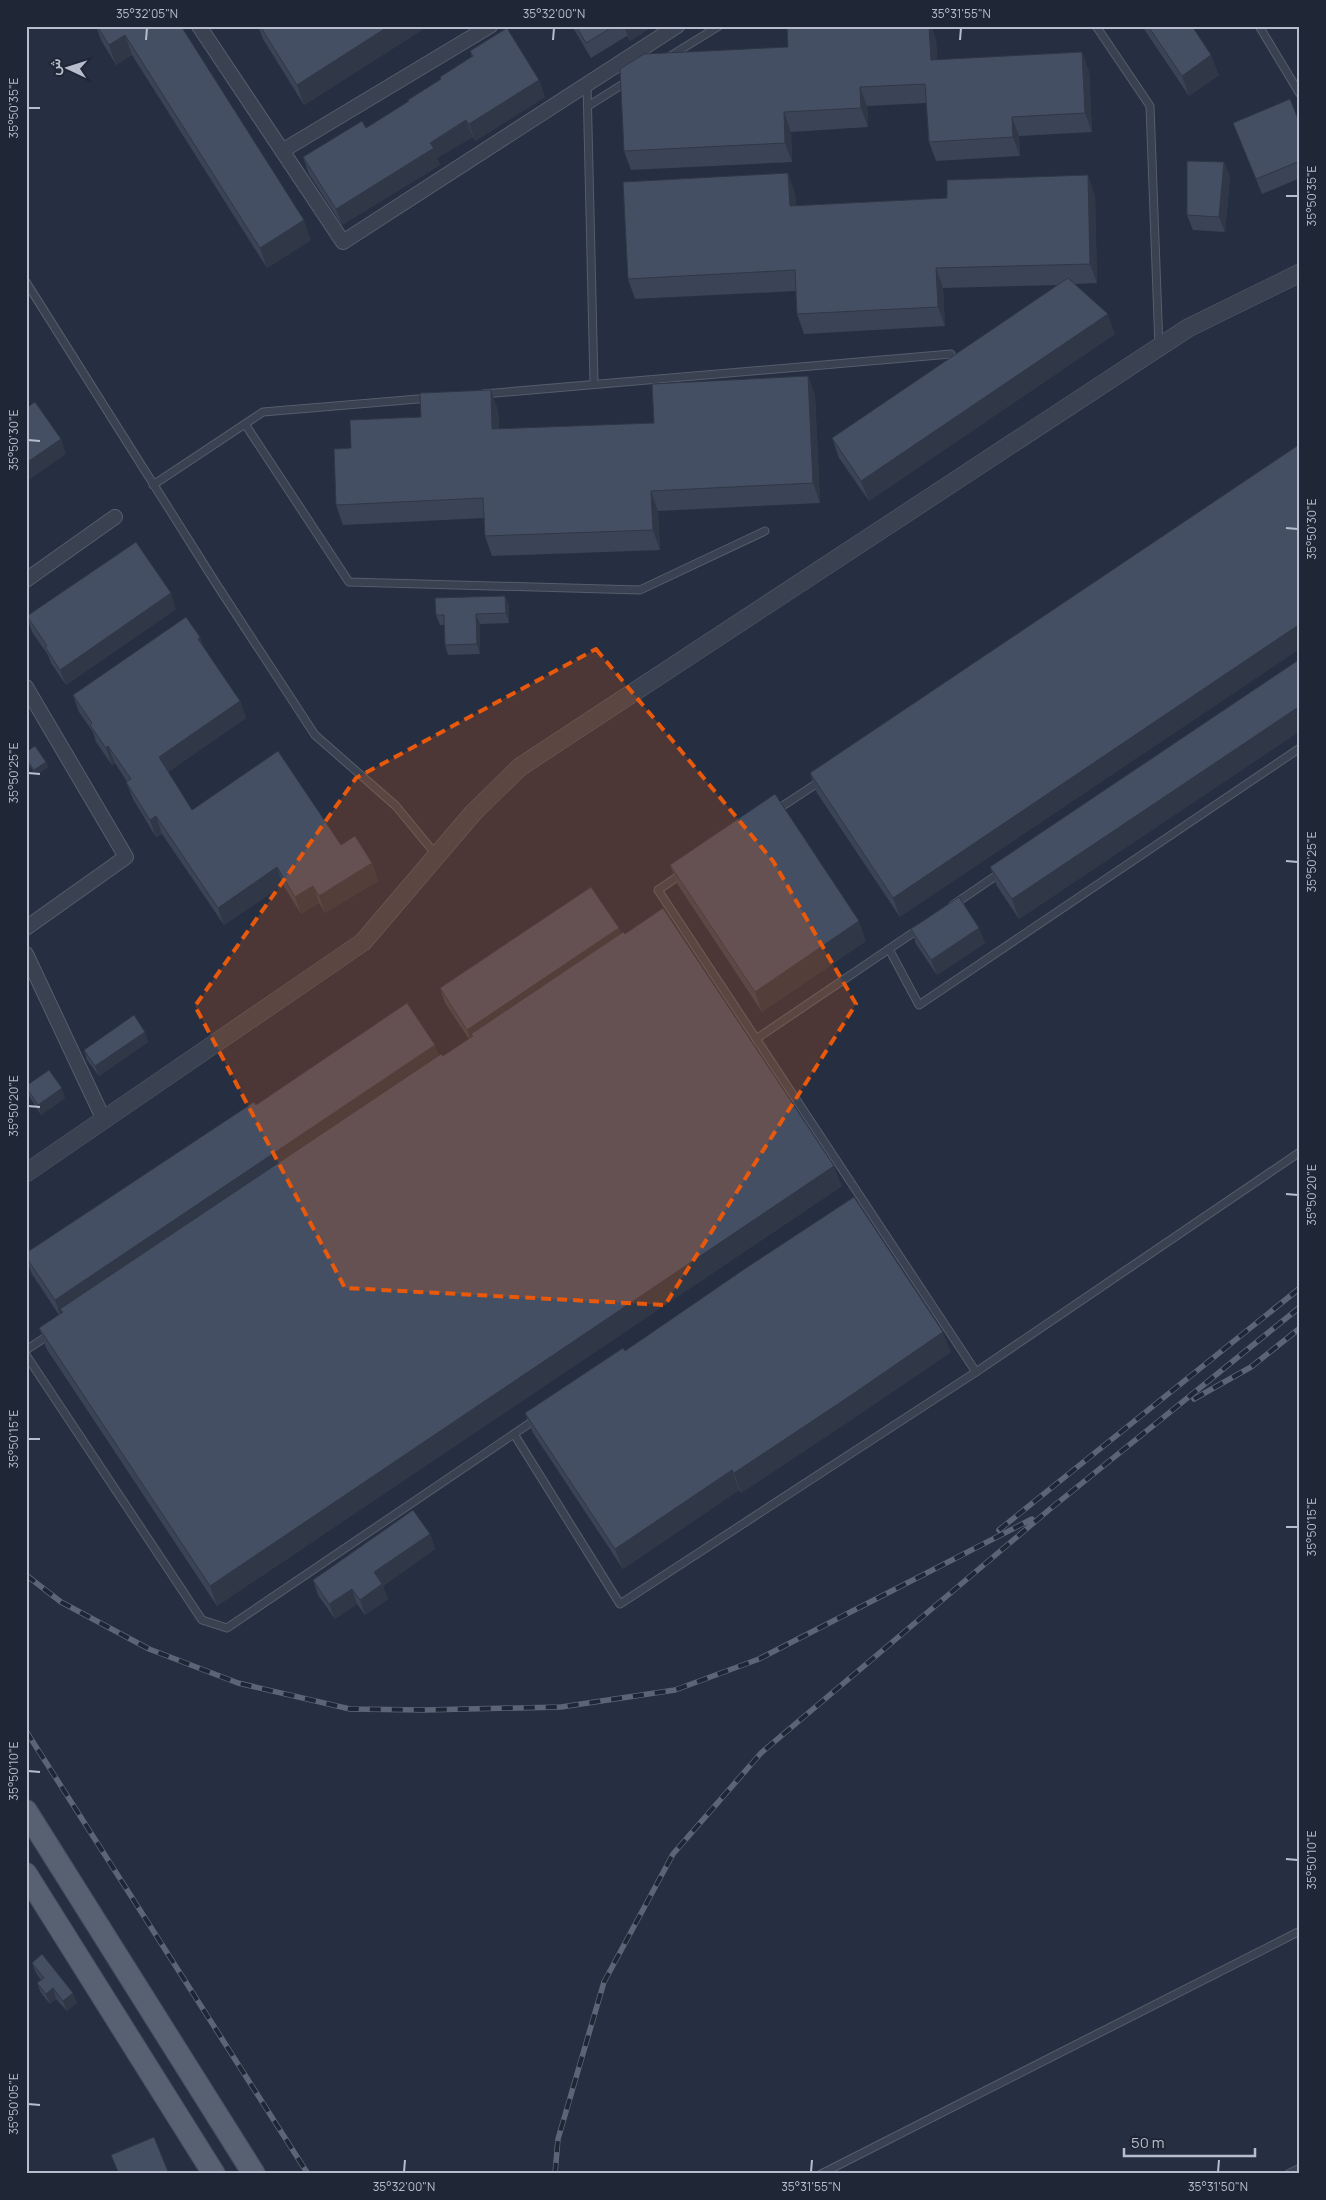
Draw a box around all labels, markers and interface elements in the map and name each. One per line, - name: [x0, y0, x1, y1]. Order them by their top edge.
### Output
- text: 35°32'05"N: [116, 5, 178, 22]
- text: 35°32'00"N: [523, 5, 585, 22]
- text: 35°31'55"N: [931, 5, 991, 22]
- north arrow: [42, 42, 92, 92]
- text: ش: [44, 58, 65, 76]
- text: 35°50'35"E: [5, 77, 22, 138]
- text: 35°50'35"E: [1303, 165, 1320, 226]
- text: 35°50'30"E: [5, 409, 22, 471]
- text: 35°50'30"E: [1303, 498, 1320, 560]
- text: 35°50'25"E: [5, 742, 22, 804]
- text: 35°50'25"E: [1303, 831, 1320, 893]
- text: 35°50'20"E: [5, 1075, 22, 1137]
- text: 35°50'20"E: [1303, 1164, 1320, 1226]
- text: 35°50'15"E: [5, 1409, 22, 1468]
- text: 35°50'15"E: [1303, 1497, 1320, 1556]
- text: 35°50'10"E: [5, 1741, 22, 1801]
- text: 35°50'10"E: [1303, 1830, 1320, 1890]
- text: 35°50'05"E: [5, 2073, 22, 2135]
- scale bar: [1124, 2125, 1255, 2157]
- text: 50 m: [1131, 2132, 1165, 2153]
- text: 35°32'00"N: [373, 2178, 435, 2195]
- text: 35°31'55"N: [781, 2178, 841, 2195]
- text: 35°31'50"N: [1188, 2178, 1248, 2195]

